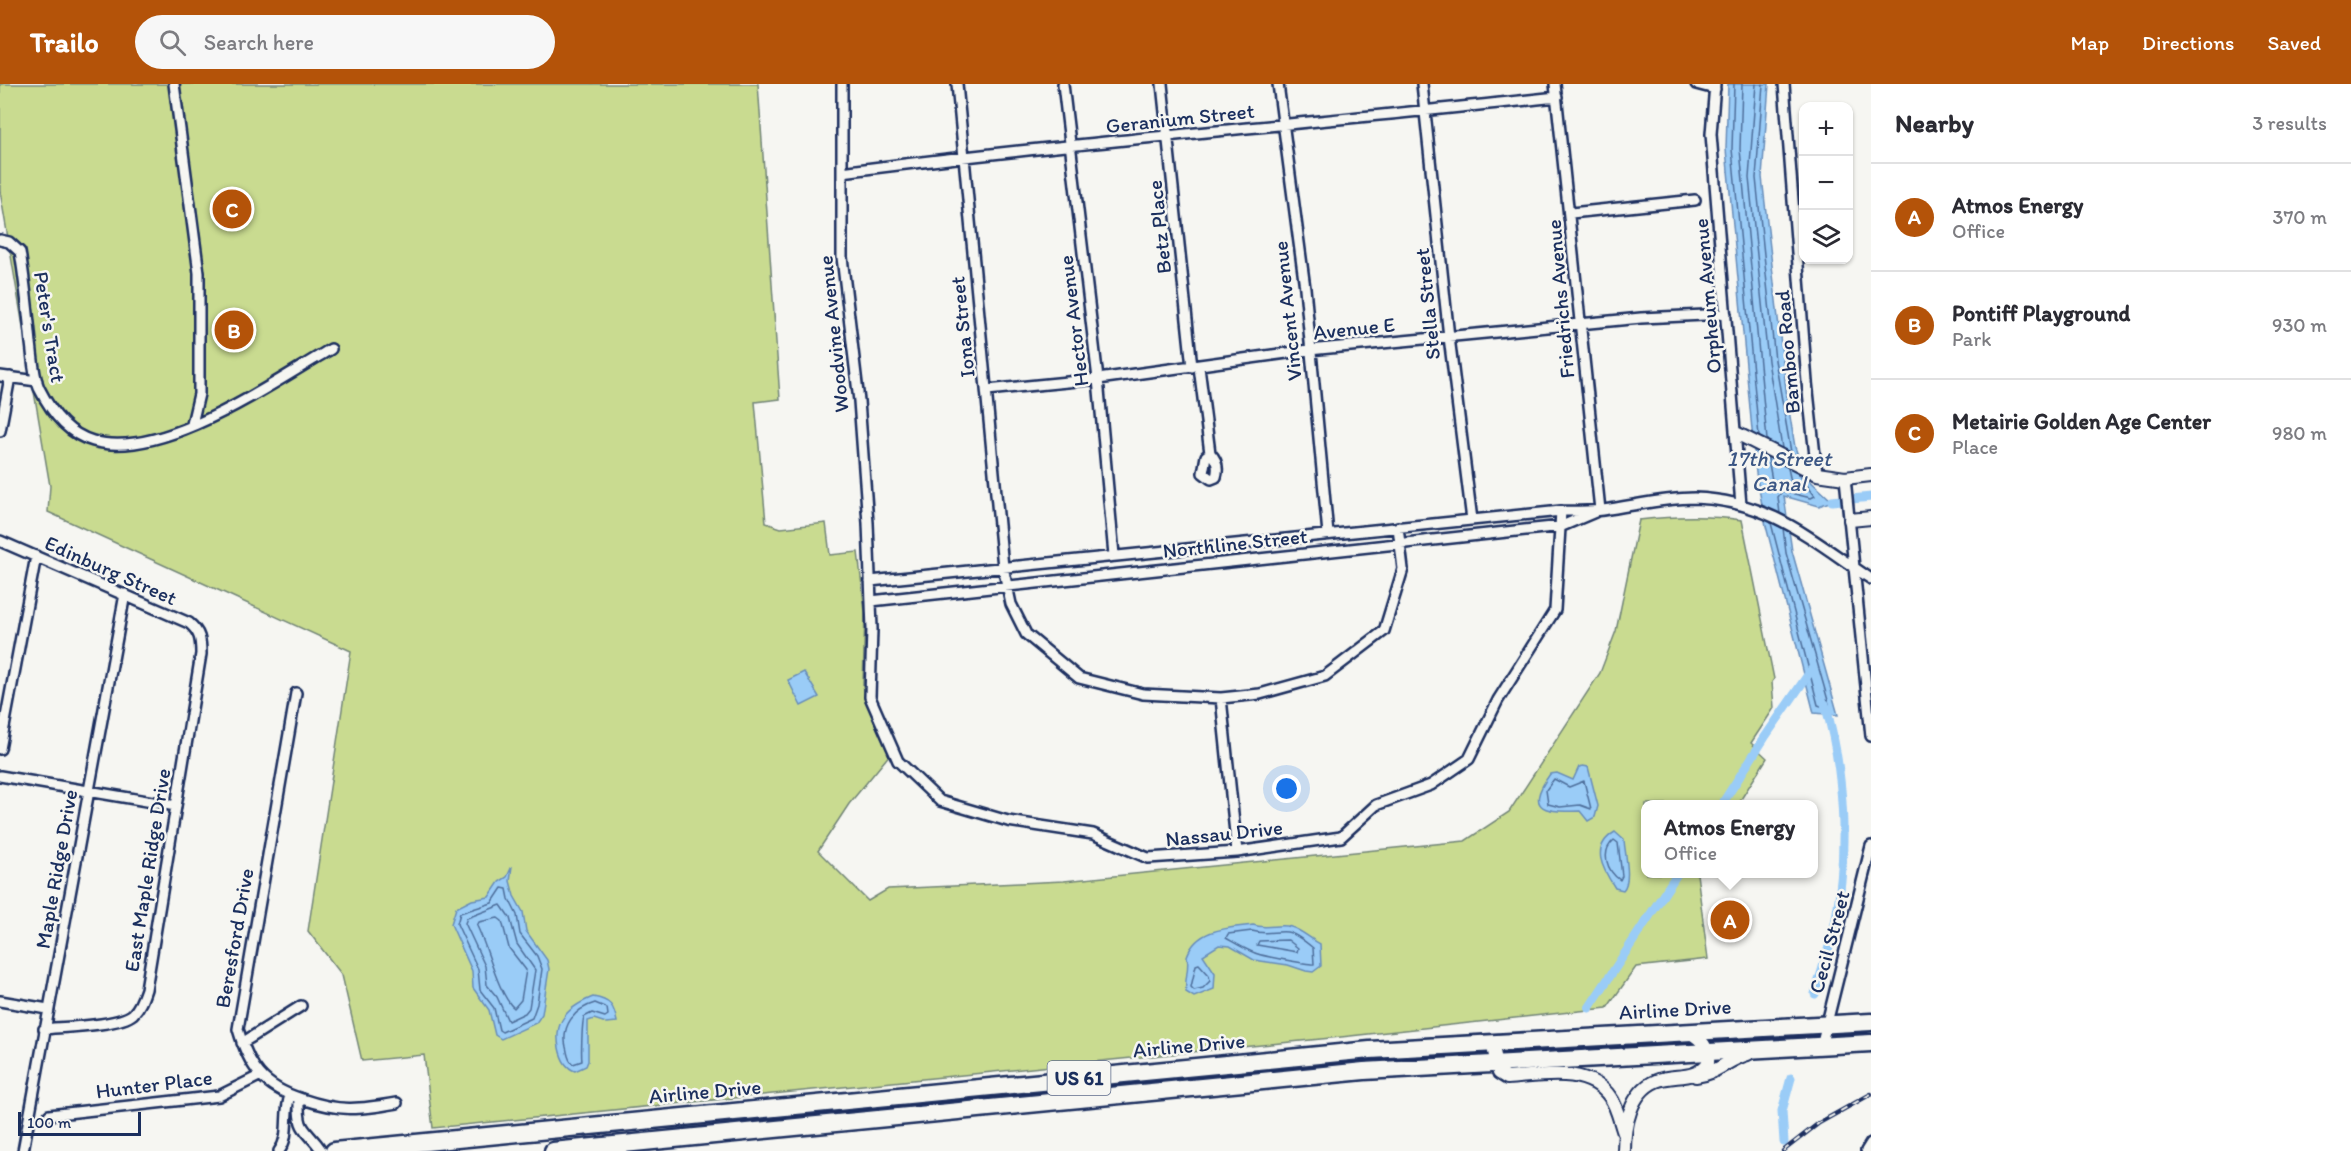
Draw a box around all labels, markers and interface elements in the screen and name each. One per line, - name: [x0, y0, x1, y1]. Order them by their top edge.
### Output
- search box: [135, 15, 555, 69]
- text: Trailo: [30, 25, 99, 59]
- icon: search: [156, 26, 189, 59]
- text: Search here: [204, 29, 314, 56]
- text: Map: [2071, 30, 2109, 55]
- text: Directions: [2142, 30, 2234, 55]
- text: Saved: [2267, 30, 2321, 55]
- street label: Geranium Street: [1104, 98, 1256, 138]
- map controls: [1799, 102, 1853, 264]
- button: +: [1799, 102, 1853, 156]
- text: Nearby: [1895, 107, 1974, 139]
- text: 3 results: [2252, 111, 2327, 135]
- button: −: [1799, 156, 1853, 210]
- street label: Betz Place: [1142, 179, 1176, 275]
- pin: C: [212, 186, 252, 232]
- text: Atmos Energy: [1952, 192, 2083, 219]
- text: A: [1908, 205, 1921, 229]
- text: 370 m: [2273, 205, 2327, 229]
- button: layers: [1799, 210, 1853, 264]
- street label: Orpheum Avenue: [1688, 217, 1726, 375]
- street label: Friedrichs Avenue: [1541, 218, 1579, 380]
- text: Office: [1952, 219, 2005, 243]
- street label: Vincent Avenue: [1267, 240, 1307, 382]
- street label: Stella Street: [1409, 247, 1445, 361]
- street label: Woodvine Avenue: [812, 254, 854, 414]
- street label: Hector Avenue: [1053, 254, 1093, 388]
- street label: Peter's Tract: [29, 270, 71, 384]
- street label: Iona Street: [944, 275, 980, 379]
- street label: Bamboo Road: [1769, 289, 1805, 415]
- text: Pontiff Playground: [1952, 300, 2130, 327]
- pin: B: [214, 308, 254, 352]
- street label: Avenue E: [1312, 311, 1396, 345]
- text: B: [1908, 313, 1921, 337]
- text: 930 m: [2272, 313, 2327, 337]
- text: Park: [1952, 327, 1991, 351]
- text: Metairie Golden Age Center: [1952, 408, 2211, 435]
- text: C: [1908, 421, 1921, 445]
- text: 980 m: [2272, 421, 2327, 445]
- text: Place: [1952, 435, 1998, 459]
- water label: 17th Street Canal: [1727, 445, 1833, 497]
- street label: Northline Street: [1161, 523, 1309, 563]
- street label: Edinburg Street: [41, 530, 181, 610]
- street label: East Maple Ridge Drive: [119, 767, 175, 973]
- your location: [1272, 774, 1301, 803]
- street label: Maple Ridge Drive: [30, 787, 82, 951]
- popup: [1641, 800, 1818, 878]
- street label: Nassau Drive: [1164, 814, 1284, 852]
- text: Atmos Energy: [1664, 814, 1795, 841]
- text: Office: [1664, 841, 1717, 865]
- street label: Beresford Drive: [209, 866, 259, 1010]
- street label: Cecil Street: [1803, 888, 1855, 996]
- pin: A: [1710, 898, 1750, 942]
- street label: Airline Drive: [1618, 994, 1732, 1024]
- street label: Airline Drive: [1132, 1028, 1246, 1062]
- road number: US 61: [1048, 1061, 1110, 1095]
- street label: Hunter Place: [94, 1064, 214, 1104]
- street label: Airline Drive: [648, 1074, 762, 1108]
- scale bar: [18, 1109, 141, 1136]
- text: 100 m: [27, 1113, 71, 1132]

